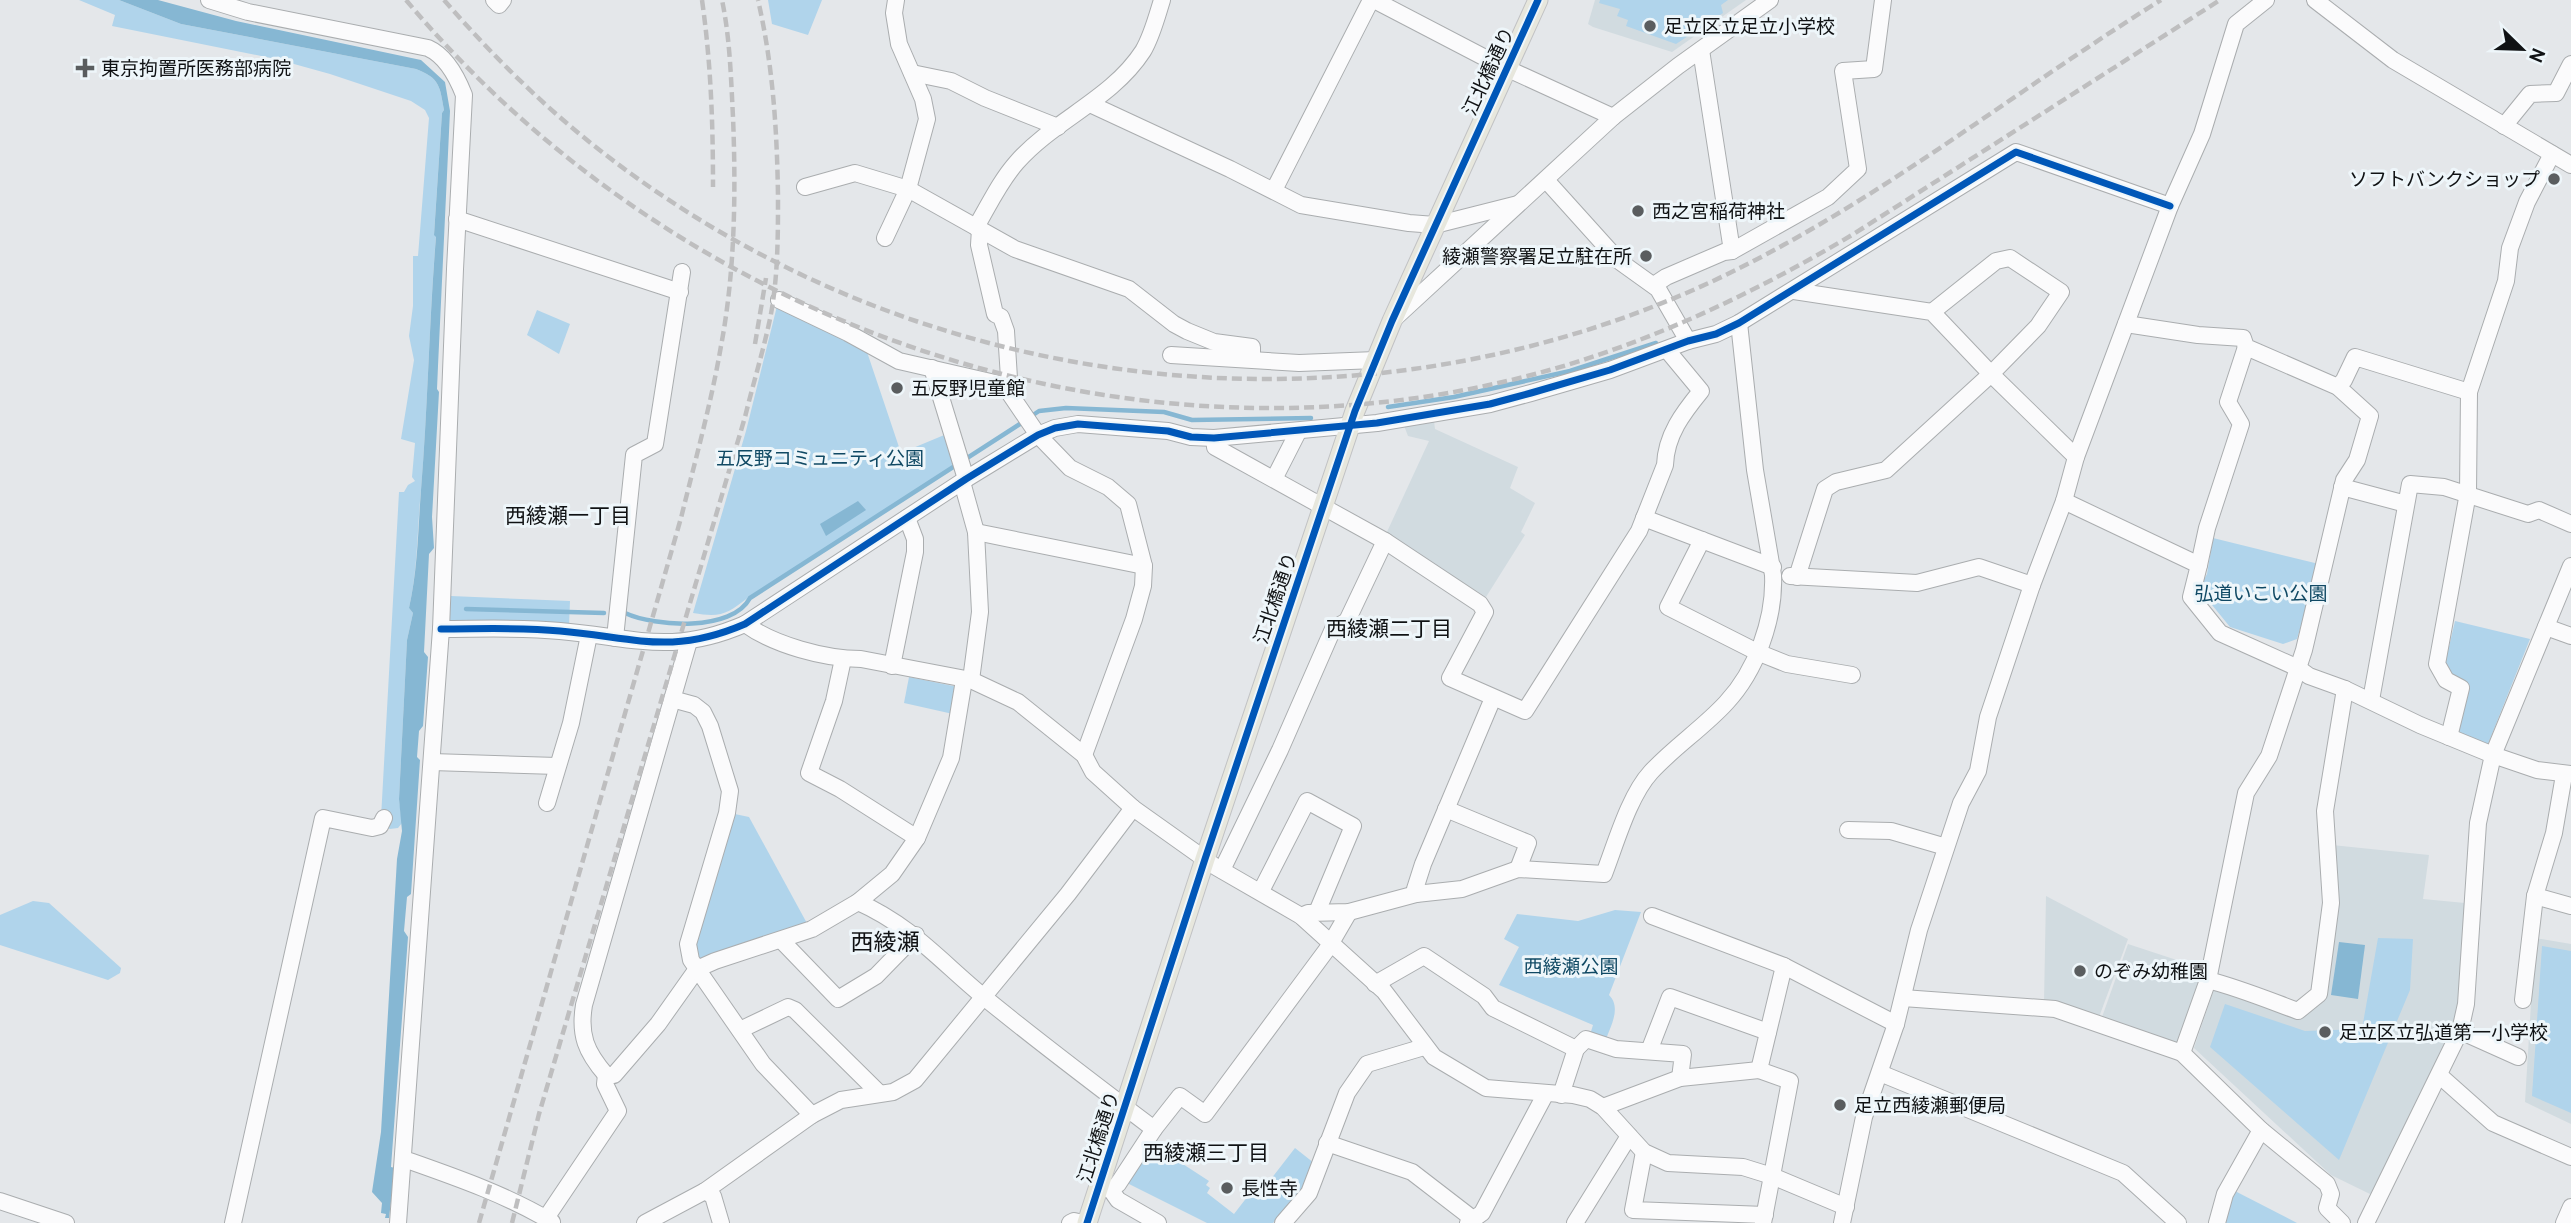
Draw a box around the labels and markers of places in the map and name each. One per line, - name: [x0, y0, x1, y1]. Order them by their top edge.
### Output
- place label: 足立区立足立小学校: [1664, 16, 1835, 40]
- marker: 足立区立足立小学校: [1642, 18, 1658, 34]
- marker: 東京拘置所医務部病院: [75, 58, 95, 78]
- place label: 東京拘置所医務部病院: [101, 58, 291, 82]
- place label: ソフトバンクショップ: [2349, 169, 2540, 193]
- marker: ソフトバンクショップ: [2546, 171, 2562, 187]
- place label: 西之宮稲荷神社: [1652, 201, 1785, 225]
- marker: 西之宮稲荷神社: [1630, 203, 1646, 219]
- place label: 綾瀬警察署足立駐在所: [1442, 246, 1632, 270]
- marker: 綾瀬警察署足立駐在所: [1638, 248, 1654, 264]
- place label: 五反野児童館: [911, 378, 1025, 402]
- marker: 五反野児童館: [889, 380, 905, 396]
- place label: のぞみ幼稚園: [2094, 961, 2208, 985]
- marker: のぞみ幼稚園: [2072, 963, 2088, 979]
- place label: 足立区立弘道第一小学校: [2339, 1022, 2548, 1046]
- marker: 足立区立弘道第一小学校: [2317, 1024, 2333, 1040]
- place label: 足立西綾瀬郵便局: [1854, 1095, 2006, 1119]
- marker: 足立西綾瀬郵便局: [1832, 1097, 1848, 1113]
- place label: 長性寺: [1241, 1178, 1298, 1202]
- marker: 長性寺: [1219, 1180, 1235, 1196]

